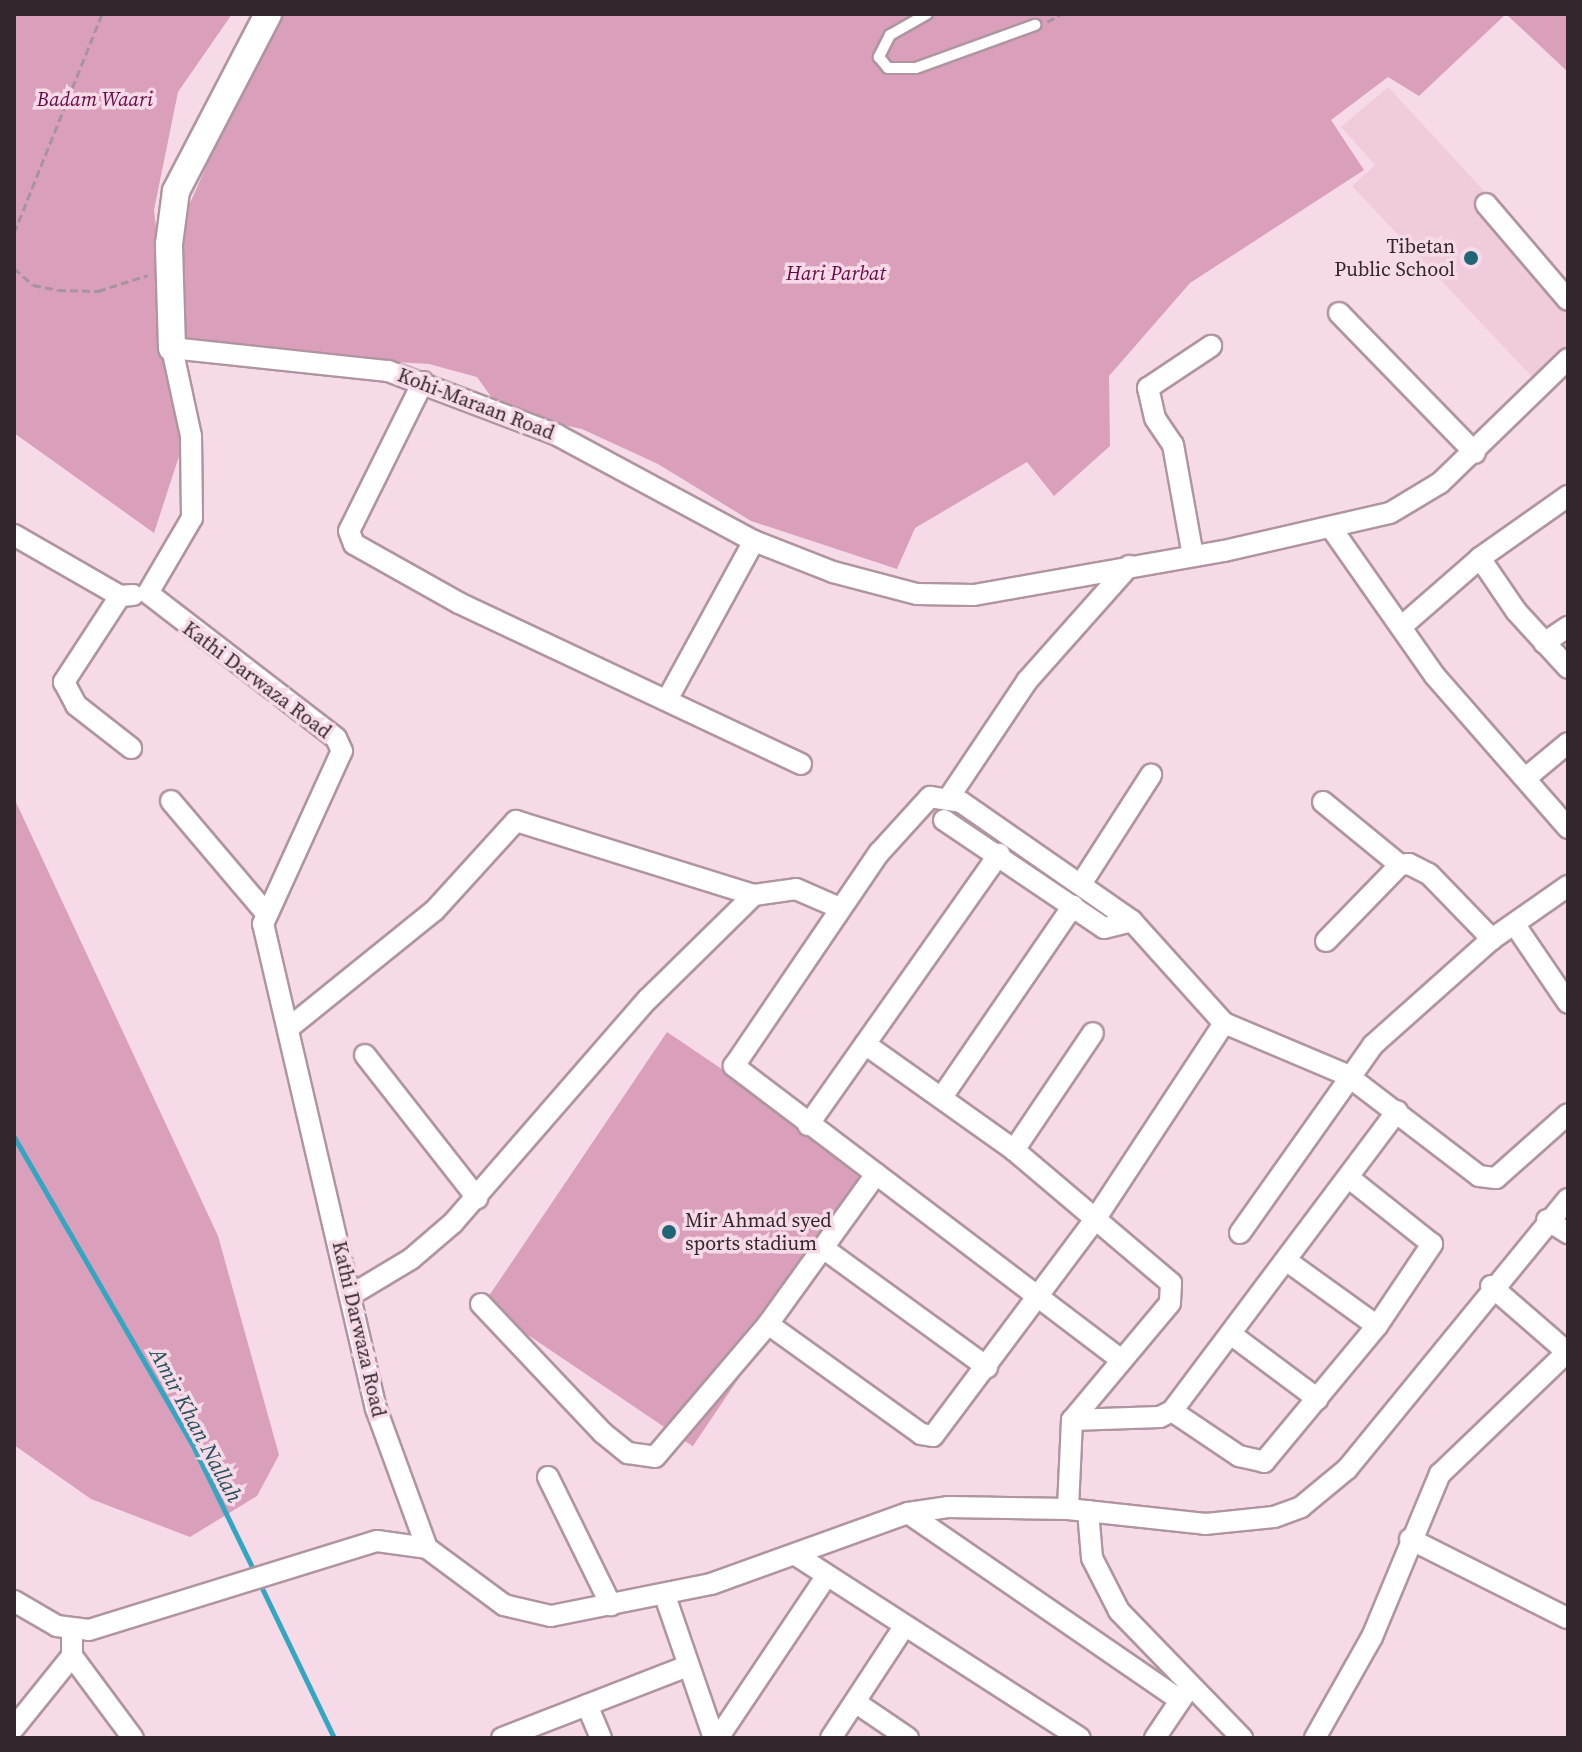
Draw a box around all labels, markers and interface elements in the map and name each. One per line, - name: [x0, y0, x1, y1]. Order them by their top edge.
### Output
- park label: Badam Waari: [37, 87, 153, 111]
- place label: Tibetan Public School: [1334, 234, 1455, 281]
- marker: Tibetan Public School: [1462, 249, 1480, 267]
- park label: Hari Parbat: [786, 261, 886, 285]
- street label: Kohi-Maraan Road: [394, 363, 558, 445]
- street label: Kathi Darwaza Road: [178, 616, 336, 744]
- place label: Mir Ahmad syed sports stadium: [685, 1208, 832, 1255]
- marker: Mir Ahmad syed sports stadium: [660, 1223, 678, 1241]
- street label: Kathi Darwaza Road: [327, 1239, 391, 1419]
- water label: Amir Khan Nallah: [144, 1343, 248, 1507]

